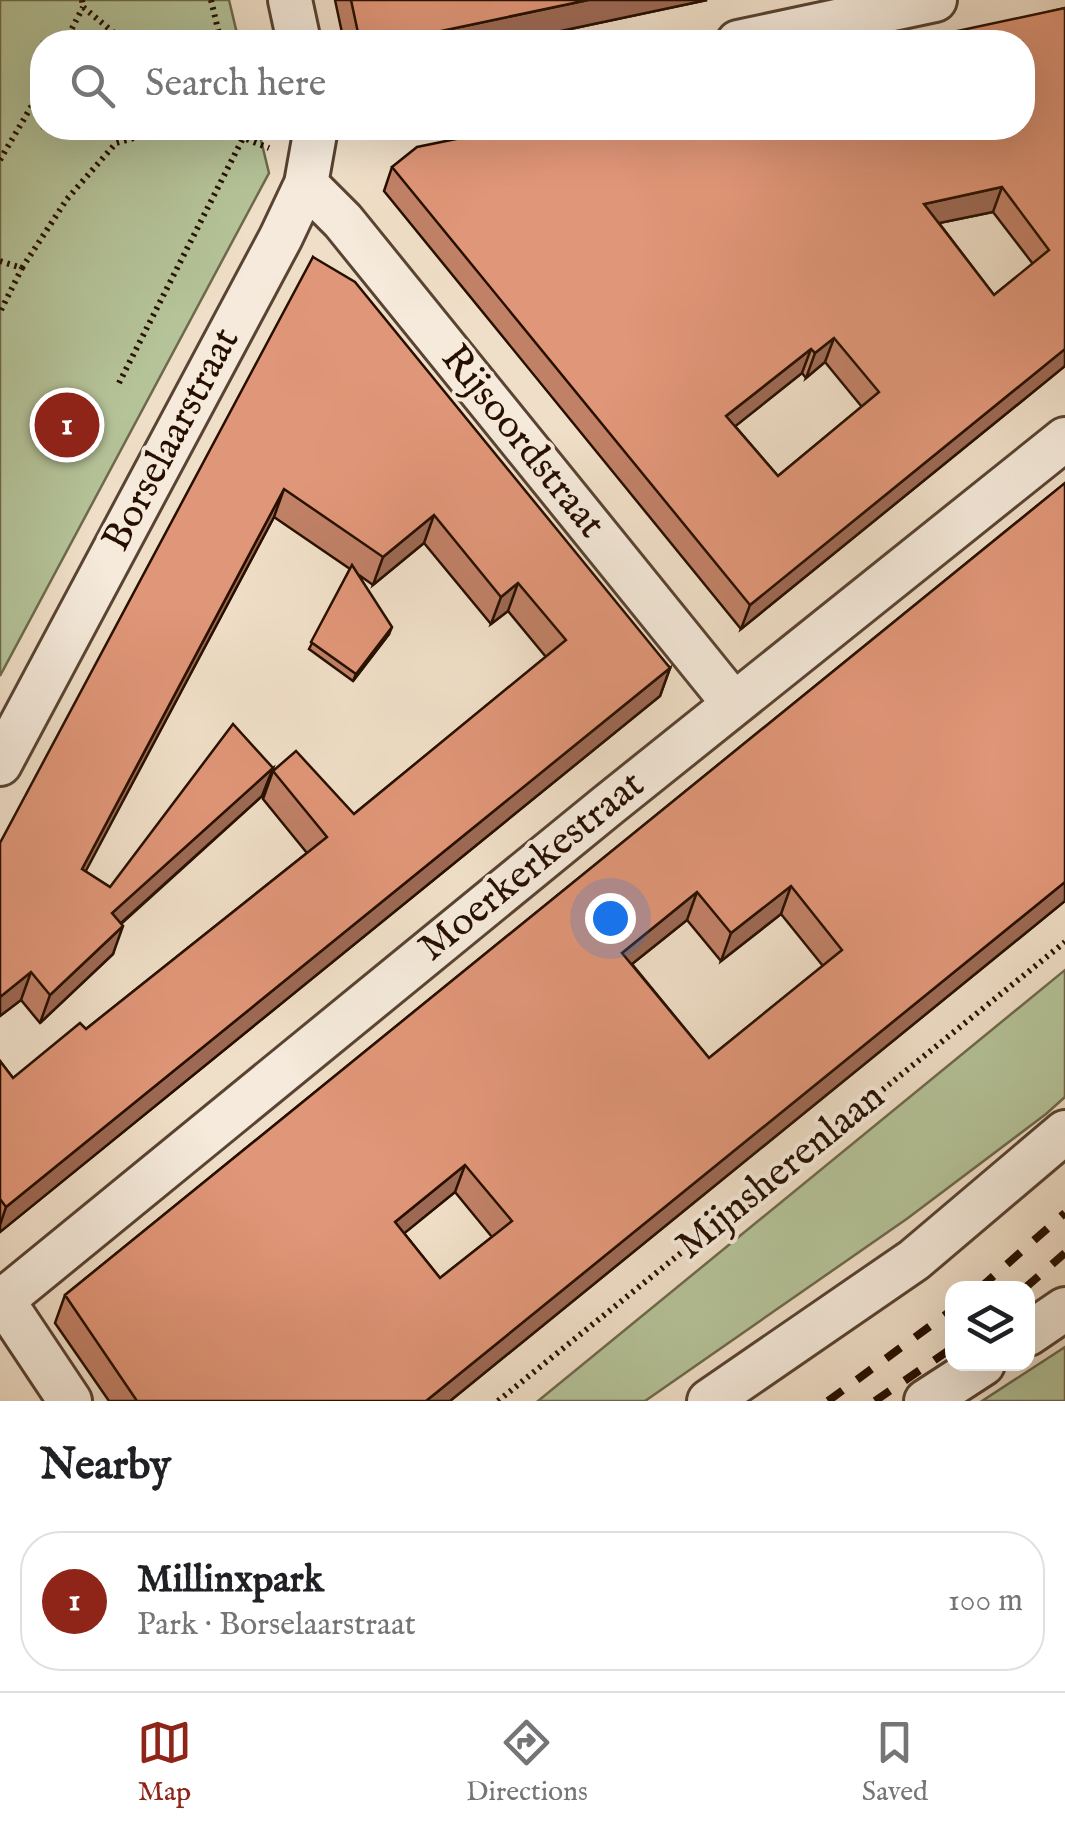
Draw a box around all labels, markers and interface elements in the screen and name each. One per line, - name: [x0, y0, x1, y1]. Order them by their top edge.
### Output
- search box: [30, 30, 1035, 140]
- icon: search: [65, 58, 120, 113]
- text: Search here: [145, 61, 326, 109]
- street label: Borselaarstraat: [92, 319, 252, 561]
- street label: Rijsoordstraat: [429, 335, 615, 549]
- pin: 1: [34, 388, 100, 462]
- street label: Moerkerkestraat: [409, 760, 655, 974]
- your location: [585, 893, 636, 944]
- street label: Mijnsherenlaan: [666, 1072, 896, 1272]
- map controls: [945, 1281, 1035, 1371]
- button: layers: [945, 1281, 1035, 1371]
- text: Nearby: [40, 1440, 171, 1493]
- text: Millinxpark: [137, 1557, 324, 1605]
- text: 1: [69, 1581, 80, 1622]
- text: 100 m: [948, 1581, 1023, 1622]
- text: Park · Borselaarstraat: [137, 1605, 416, 1646]
- tab: Map: [137, 1715, 192, 1810]
- tab: Directions: [466, 1715, 588, 1810]
- tab: Saved: [862, 1715, 928, 1810]

